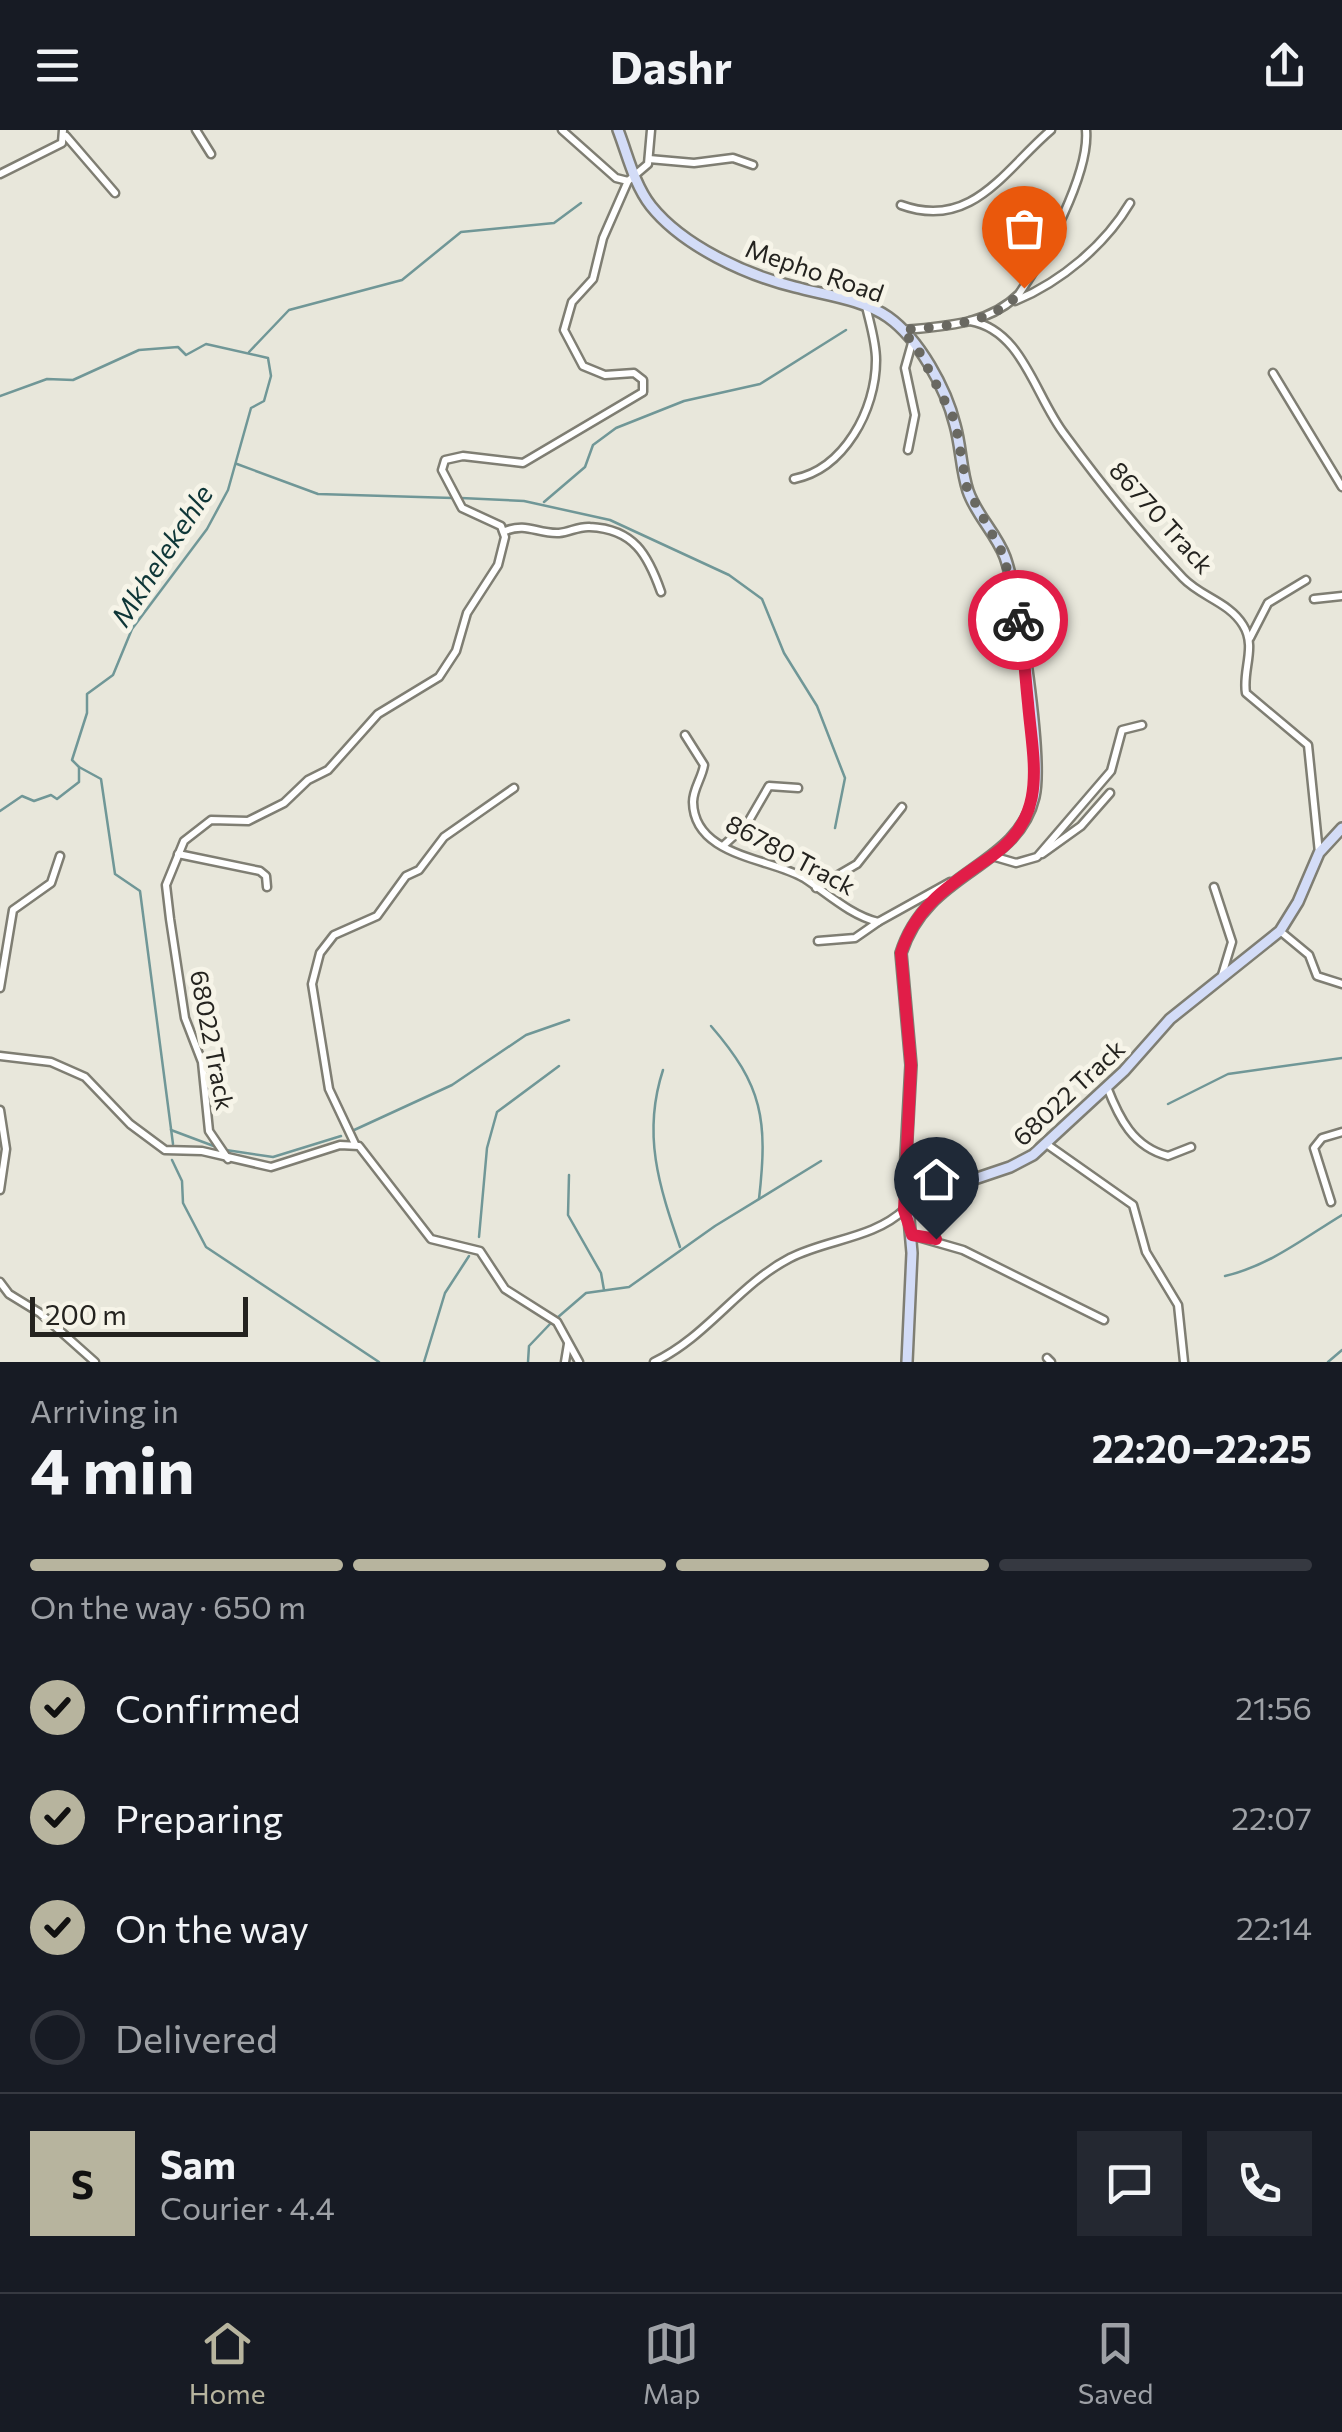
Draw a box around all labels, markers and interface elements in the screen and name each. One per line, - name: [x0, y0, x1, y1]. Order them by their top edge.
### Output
- icon: menu: [30, 38, 85, 93]
- text: Dashr: [610, 38, 732, 93]
- icon: share: [1257, 38, 1312, 93]
- pin: [982, 186, 1067, 289]
- icon: bag: [997, 201, 1052, 256]
- street label: Mepho Road: [742, 232, 888, 308]
- street label: 86770 Track: [1104, 455, 1220, 580]
- water label: Mkhelekehle: [103, 478, 219, 632]
- courier: [968, 570, 1068, 670]
- icon: bike: [991, 593, 1046, 648]
- street label: 86780 Track: [721, 807, 861, 901]
- street label: 68022 Track: [185, 968, 241, 1113]
- street label: 68022 Track: [1006, 1032, 1130, 1151]
- pin: [894, 1137, 979, 1240]
- icon: home: [909, 1152, 964, 1207]
- scale bar: [30, 1292, 248, 1336]
- text: 200 m: [45, 1297, 127, 1331]
- text: Arriving in: [30, 1390, 179, 1430]
- text: 22:20–22:25: [1092, 1424, 1312, 1471]
- text: 4 min: [30, 1428, 195, 1507]
- text: On the way · 650 m: [30, 1586, 306, 1626]
- icon: check: [30, 1680, 85, 1735]
- text: Confirmed: [115, 1684, 301, 1731]
- text: 21:56: [1235, 1687, 1312, 1727]
- icon: check: [30, 1790, 85, 1845]
- text: Preparing: [115, 1794, 283, 1841]
- text: 22:07: [1231, 1797, 1312, 1837]
- icon: check: [30, 1900, 85, 1955]
- text: On the way: [115, 1904, 309, 1951]
- text: 22:14: [1236, 1907, 1312, 1947]
- text: Delivered: [115, 2014, 278, 2061]
- button: chat: [1077, 2131, 1182, 2236]
- button: phone: [1207, 2131, 1312, 2236]
- text: Sam: [160, 2140, 236, 2187]
- text: S: [71, 2160, 94, 2207]
- text: Courier · 4.4: [160, 2187, 335, 2227]
- tab: Home: [189, 2316, 266, 2410]
- tab: Map: [643, 2316, 701, 2410]
- tab: Saved: [1078, 2316, 1153, 2410]

